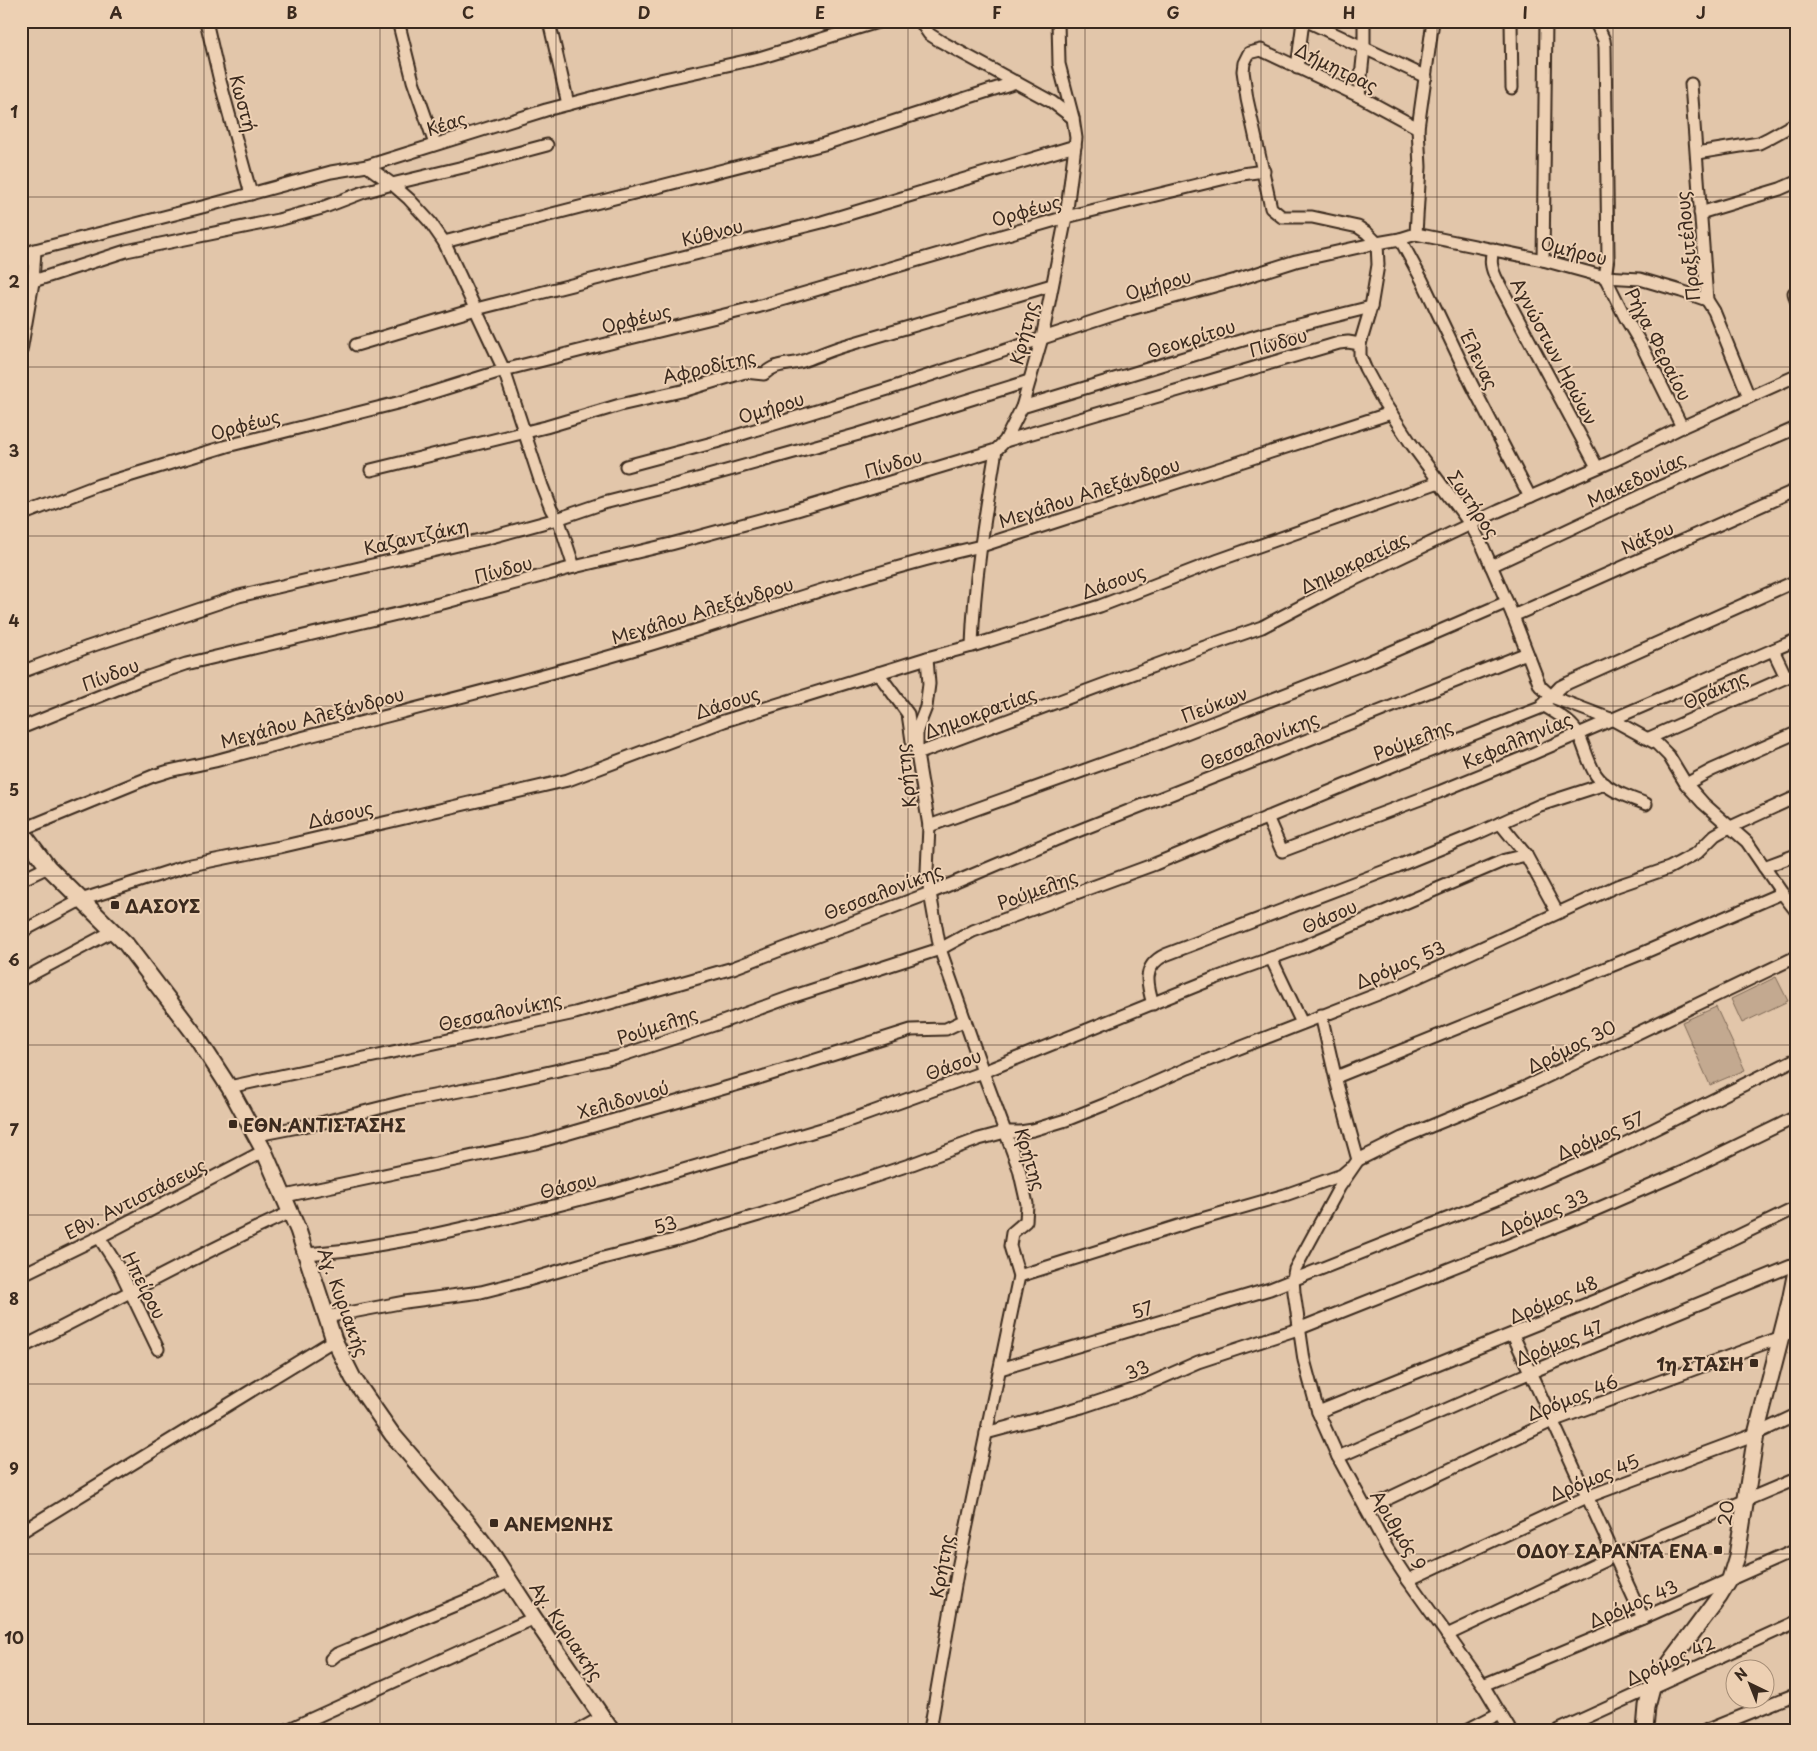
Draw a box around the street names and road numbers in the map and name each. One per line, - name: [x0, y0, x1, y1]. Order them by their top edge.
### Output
- street label: Δήμητρας: [1291, 35, 1383, 99]
- street label: Κωστή: [223, 71, 265, 135]
- street label: Κέας: [422, 104, 470, 142]
- street label: Ορφέως: [988, 187, 1064, 233]
- street label: Πραξιτέλους: [1668, 190, 1706, 302]
- street label: Κύθνου: [678, 211, 746, 253]
- street label: Ομήρου: [1538, 229, 1610, 271]
- street label: Ομήρου: [1122, 262, 1194, 306]
- street label: Αγνώστων Ηρώων: [1505, 273, 1605, 429]
- street label: Ρήγα Φεραίου: [1619, 283, 1699, 405]
- street label: Ορφέως: [598, 296, 674, 340]
- street label: Κρήτης: [1002, 298, 1044, 368]
- street label: Θεοκρίτου: [1143, 312, 1239, 364]
- street label: Πίνδου: [1246, 321, 1310, 363]
- street label: Έλενας: [1453, 324, 1506, 394]
- street label: Αφροδίτης: [660, 342, 758, 390]
- street label: Ομήρου: [735, 384, 807, 430]
- street label: Ορφέως: [207, 402, 283, 446]
- street label: Πίνδου: [861, 441, 925, 485]
- street label: Μακεδονίας: [1582, 444, 1690, 514]
- street label: Μεγάλου Αλεξάνδρου: [995, 450, 1183, 534]
- street label: Σωτήρος: [1441, 465, 1507, 543]
- street label: Καζαντζάκη: [361, 511, 471, 561]
- street label: Νάξου: [1616, 513, 1678, 561]
- street label: Δημοκρατίας: [1295, 524, 1413, 600]
- street label: Πίνδου: [471, 548, 535, 590]
- street label: Δάσους: [1077, 557, 1149, 605]
- street label: Μεγάλου Αλεξάνδρου: [607, 569, 797, 651]
- street label: Πίνδου: [77, 651, 143, 697]
- street label: Θράκης: [1678, 663, 1752, 715]
- street label: Μεγάλου Αλεξάνδρου: [217, 679, 407, 755]
- street label: Δάσους: [691, 679, 763, 725]
- street label: Δημοκρατίας: [920, 679, 1040, 745]
- street label: Πεύκων: [1177, 679, 1251, 729]
- street label: Θεσσαλονίκης: [1195, 704, 1323, 776]
- street label: Κεφαλληνίας: [1458, 705, 1576, 775]
- street label: Ρούμελης: [1369, 711, 1457, 767]
- street label: Κρήτης: [888, 742, 922, 810]
- street label: Δάσους: [304, 793, 376, 835]
- street label: Θεσσαλονίκης: [819, 856, 947, 926]
- street label: Ρούμελης: [993, 862, 1081, 916]
- street label: Θάσου: [1297, 892, 1361, 940]
- street label: Δρόμος 53: [1351, 933, 1449, 995]
- street label: Θεσσαλονίκης: [436, 985, 564, 1037]
- street label: Ρούμελης: [613, 999, 701, 1051]
- street label: Δρόμος 30: [1522, 1013, 1620, 1079]
- street label: Θάσου: [921, 1041, 985, 1087]
- street label: Χελιδονιού: [574, 1073, 672, 1125]
- street label: Δρόμος 57: [1552, 1104, 1648, 1166]
- street label: Κρήτης: [1009, 1124, 1053, 1194]
- street label: Εθν. Αντιστάσεως: [59, 1150, 211, 1246]
- street label: Θάσου: [537, 1165, 599, 1205]
- street label: Δρόμος 33: [1494, 1182, 1592, 1242]
- street label: 53: [650, 1208, 680, 1240]
- street label: Αγ. Κυριακής: [312, 1243, 376, 1361]
- street label: Ηπείρου: [116, 1247, 174, 1323]
- street label: Δρόμος 48: [1504, 1268, 1602, 1330]
- street label: 57: [1128, 1293, 1156, 1325]
- street label: Δρόμος 47: [1511, 1312, 1607, 1372]
- street label: 33: [1121, 1352, 1153, 1386]
- street label: Δρόμος 46: [1522, 1367, 1622, 1427]
- street label: Δρόμος 45: [1545, 1447, 1643, 1507]
- street label: Αριθμός 9: [1364, 1484, 1434, 1576]
- street label: 20: [1710, 1498, 1740, 1528]
- street label: Κρήτης: [922, 1532, 960, 1600]
- street label: Δρόμος 43: [1584, 1572, 1682, 1634]
- street label: Αγ. Κυριακής: [524, 1576, 610, 1686]
- street label: Δρόμος 42: [1621, 1628, 1719, 1692]

